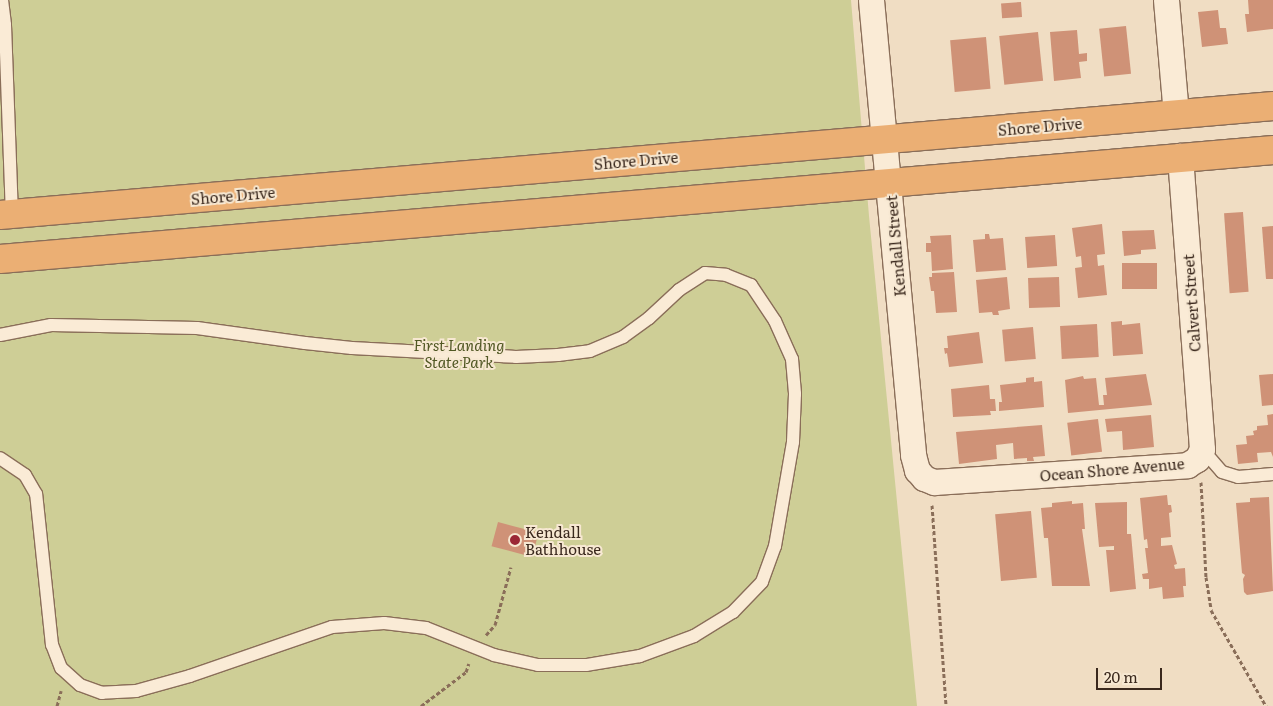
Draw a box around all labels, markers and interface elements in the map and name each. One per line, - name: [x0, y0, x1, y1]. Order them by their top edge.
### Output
- street label: Shore Drive: [997, 113, 1083, 139]
- street label: Shore Drive: [593, 147, 679, 173]
- street label: Shore Drive: [190, 182, 276, 208]
- street label: Kendall Street: [882, 195, 908, 297]
- street label: Calvert Street: [1179, 253, 1203, 353]
- park label: First Landing State Park: [413, 335, 505, 370]
- street label: Ocean Shore Avenue: [1039, 454, 1185, 484]
- place label: Kendall Bathhouse: [525, 522, 601, 557]
- marker: Kendall Bathhouse: [509, 534, 521, 546]
- scale bar: [1098, 658, 1164, 690]
- text: 20 m: [1104, 665, 1138, 688]

